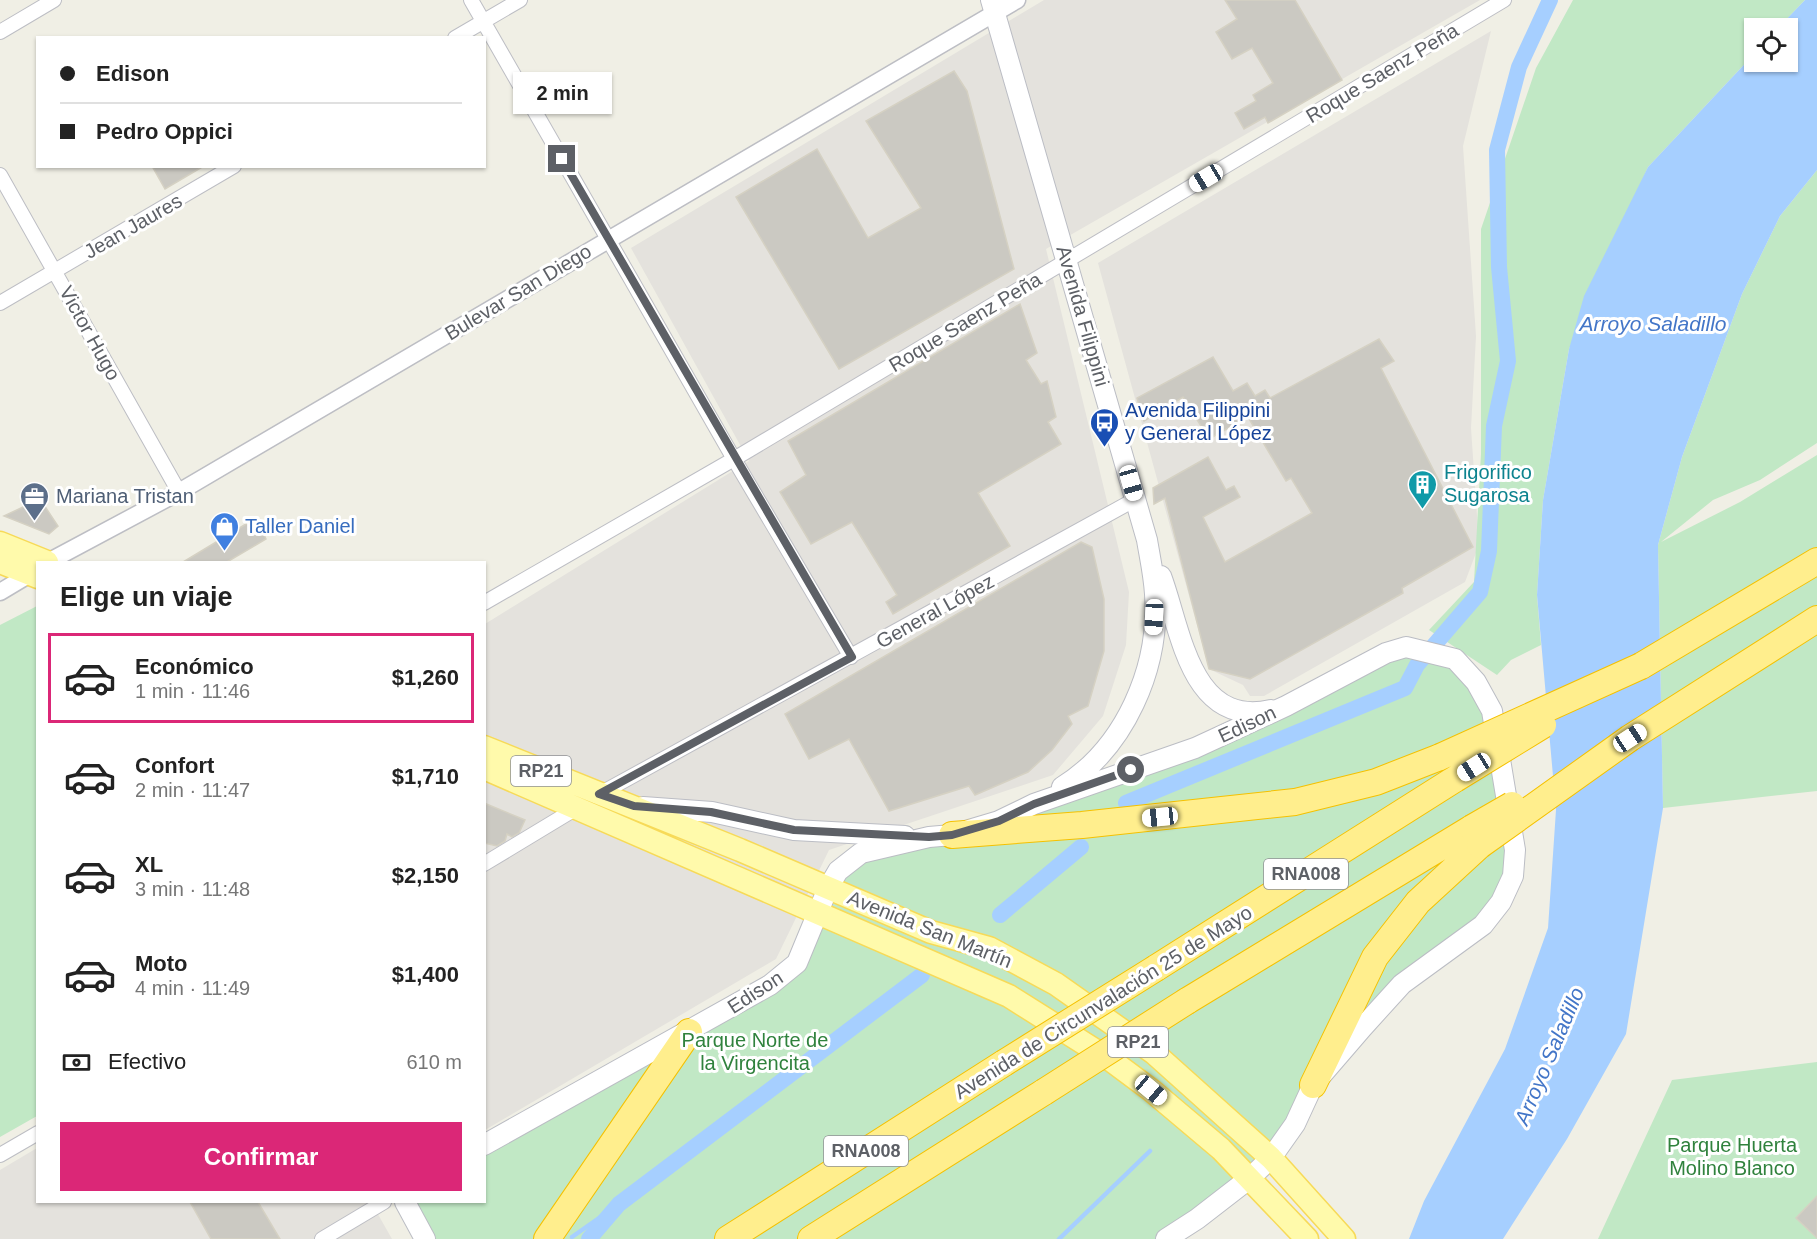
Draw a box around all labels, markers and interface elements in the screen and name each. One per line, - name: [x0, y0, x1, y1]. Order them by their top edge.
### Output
- street label: Roque Saenz Peña: [1302, 18, 1463, 127]
- map controls: [1744, 18, 1798, 72]
- button: locate: [1744, 18, 1798, 72]
- text: Edison: [96, 61, 169, 86]
- callout: 2 min: [512, 72, 612, 114]
- text: 2 min: [536, 82, 589, 104]
- text: Pedro Oppici: [96, 119, 233, 144]
- route end: [548, 145, 575, 172]
- car: [1186, 161, 1226, 195]
- street label: Jean Jaures: [80, 189, 186, 263]
- street label: Bulevar San Diego: [441, 240, 595, 344]
- street label: Avenida Filippini: [1052, 243, 1114, 389]
- street label: Roque Saenz Peña: [885, 267, 1046, 376]
- street label: Victor Hugo: [55, 282, 125, 384]
- water label: Arroyo Saladillo: [1577, 312, 1727, 335]
- place label: Avenida Filippini y General López: [1125, 399, 1272, 444]
- bus stop icon: Avenida Filippini y General López: [1088, 406, 1120, 448]
- place label: Frigorifico Sugarosa: [1444, 461, 1532, 506]
- car: [1117, 463, 1145, 503]
- building icon: Frigorifico Sugarosa: [1407, 468, 1439, 510]
- office icon: Mariana Tristan: [19, 480, 51, 522]
- place label: Mariana Tristan: [56, 485, 194, 507]
- shop icon: Taller Daniel: [208, 510, 240, 552]
- place label: Taller Daniel: [245, 515, 355, 537]
- street label: General López: [872, 570, 998, 652]
- text: Elige un viaje: [60, 582, 233, 612]
- car: [1144, 599, 1164, 635]
- icon: car: [63, 651, 117, 705]
- text: Económico: [135, 654, 254, 679]
- text: $1,260: [392, 665, 459, 690]
- text: 1 min · 11:46: [135, 680, 250, 702]
- street label: Edison: [1215, 701, 1279, 747]
- car: [1610, 721, 1650, 755]
- icon: car: [63, 750, 117, 804]
- car: [1454, 750, 1494, 784]
- text: Confort: [135, 753, 214, 778]
- road number: RP21: [511, 756, 571, 786]
- route start: [1117, 756, 1144, 783]
- text: $1,710: [392, 764, 459, 789]
- text: 2 min · 11:47: [135, 779, 250, 801]
- car: [1141, 806, 1179, 828]
- icon: car: [63, 849, 117, 903]
- text: XL: [135, 852, 163, 877]
- road number: RNA008: [1264, 859, 1348, 889]
- text: $2,150: [392, 863, 459, 888]
- text: 3 min · 11:48: [135, 878, 250, 900]
- street label: Avenida San Martín: [845, 886, 1015, 972]
- street label: Avenida de Circunvalación 25 de Mayo: [950, 901, 1256, 1103]
- icon: car: [63, 948, 117, 1002]
- text: Moto: [135, 951, 188, 976]
- text: $1,400: [392, 962, 459, 987]
- street label: Edison: [723, 966, 787, 1018]
- text: 4 min · 11:49: [135, 977, 250, 999]
- water label: Arroyo Saladillo: [1509, 984, 1588, 1130]
- road number: RP21: [1108, 1027, 1168, 1057]
- park label: Parque Norte de la Virgencita: [682, 1029, 828, 1074]
- icon: cash: [60, 1046, 93, 1079]
- text: Efectivo: [108, 1049, 186, 1074]
- text: 610 m: [406, 1051, 462, 1073]
- car: [1131, 1072, 1171, 1108]
- button: Confirmar: [60, 1122, 462, 1191]
- park label: Parque Huerta Molino Blanco: [1667, 1134, 1798, 1179]
- road number: RNA008: [824, 1136, 908, 1166]

